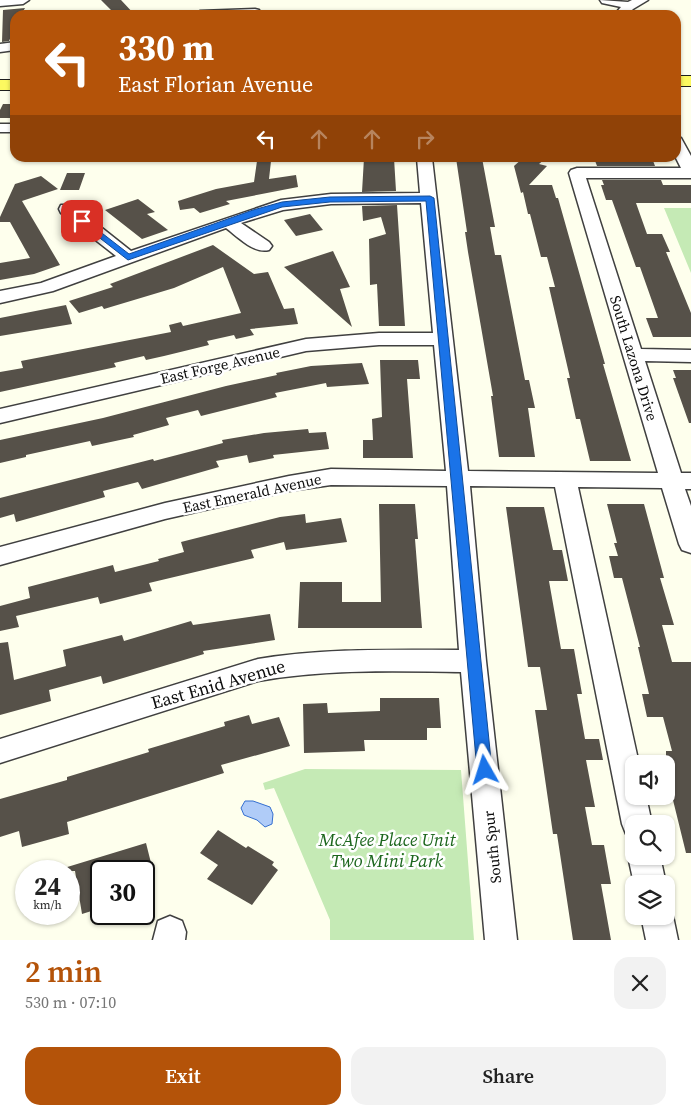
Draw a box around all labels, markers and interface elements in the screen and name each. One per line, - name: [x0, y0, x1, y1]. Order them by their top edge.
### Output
- text: 330 m: [118, 24, 214, 72]
- icon: left: [35, 30, 100, 95]
- text: East Florian Avenue: [118, 69, 313, 99]
- icon: left: [252, 125, 280, 153]
- icon: ahead: [305, 125, 333, 153]
- icon: ahead: [358, 125, 386, 153]
- icon: right: [411, 125, 439, 153]
- pin: [61, 200, 103, 242]
- icon: arrive: [68, 207, 96, 235]
- street label: South Lazona Drive: [605, 293, 663, 424]
- street label: East Forge Avenue: [158, 341, 282, 389]
- street label: East Emerald Avenue: [181, 468, 324, 518]
- street label: East Enid Avenue: [148, 653, 288, 715]
- position arrow: [458, 743, 510, 795]
- map controls: [625, 755, 675, 925]
- button: sound: [625, 755, 675, 805]
- street label: South Spur: [478, 809, 506, 884]
- button: search: [625, 815, 675, 865]
- park label: McAfee Place Unit Two Mini Park: [318, 827, 456, 873]
- speed limit sign: 30: [90, 860, 155, 925]
- text: 24: [34, 869, 61, 903]
- button: layers: [625, 875, 675, 925]
- text: km/h: [33, 897, 62, 913]
- text: 2 min: [25, 951, 102, 992]
- button: close: [614, 957, 666, 1009]
- text: 530 m · 07:10: [25, 991, 116, 1013]
- button: Exit: [25, 1047, 341, 1105]
- button: Share: [351, 1047, 666, 1105]

